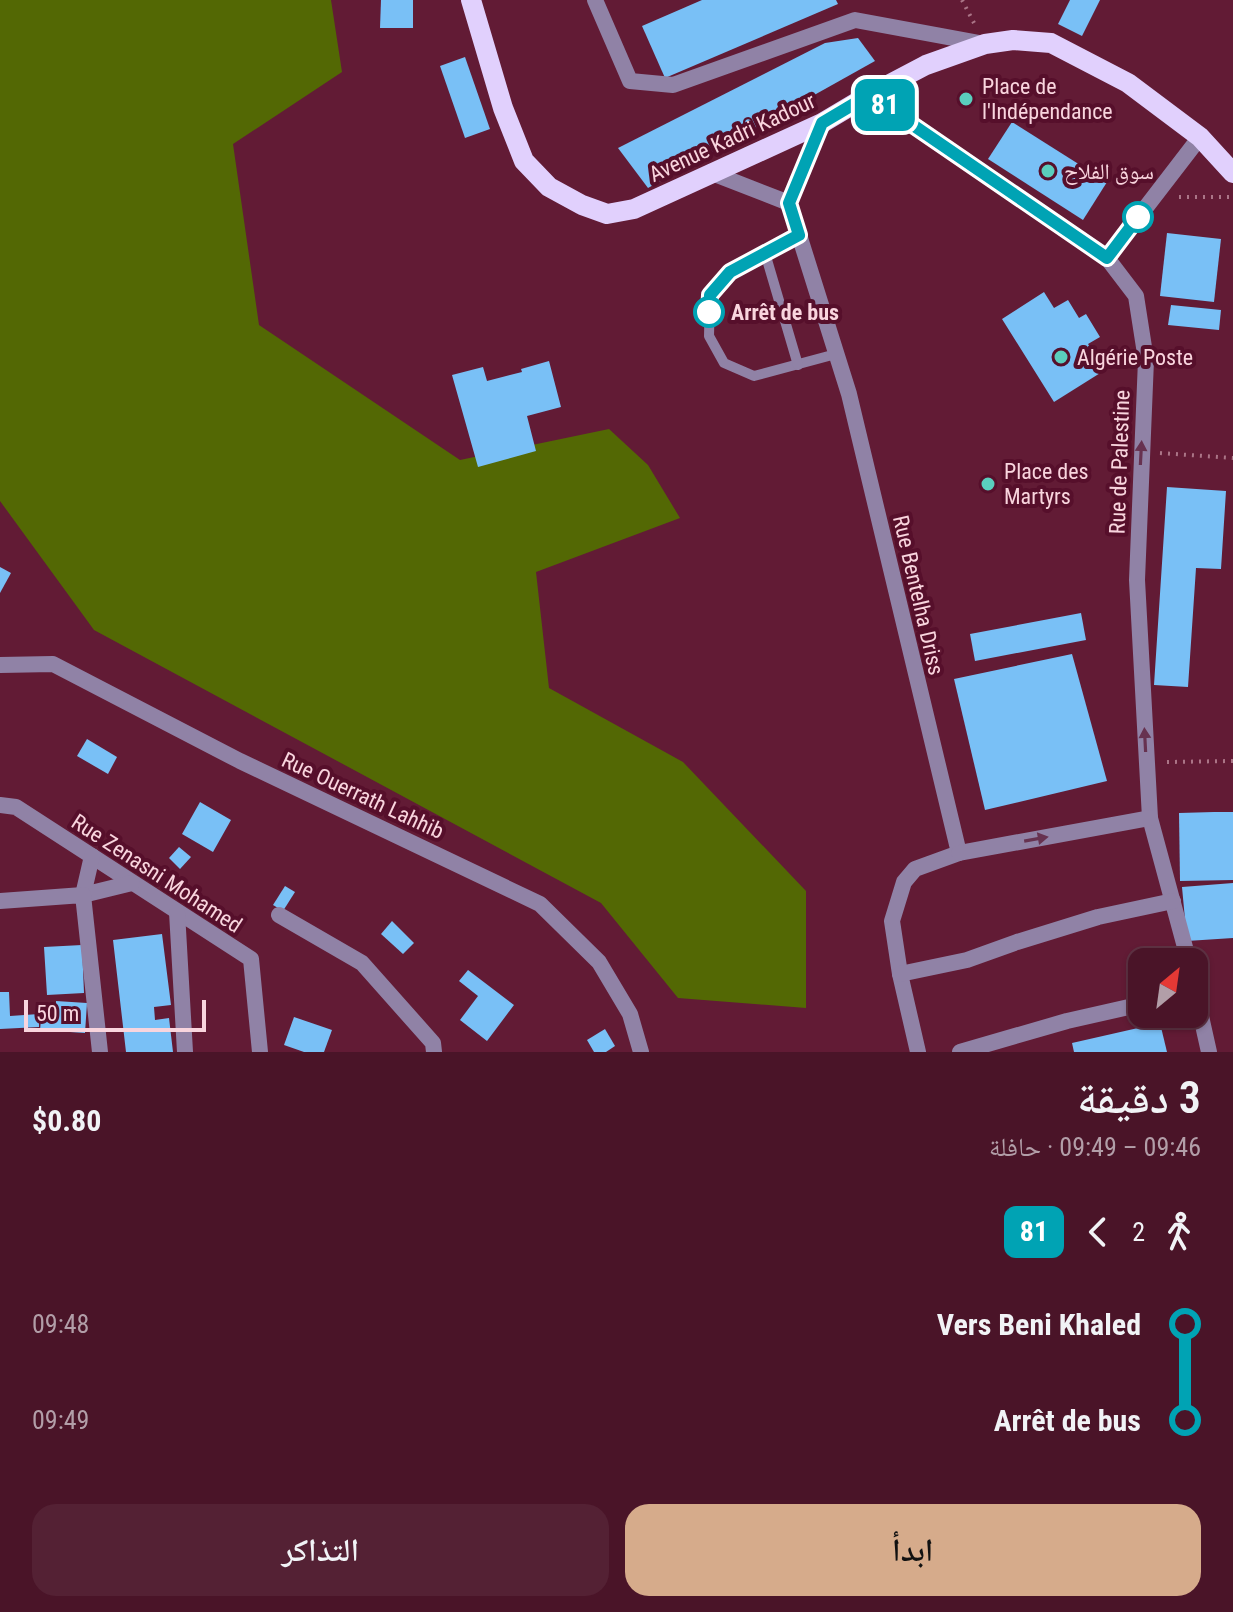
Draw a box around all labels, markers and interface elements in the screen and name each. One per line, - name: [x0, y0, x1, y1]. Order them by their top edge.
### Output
- place label: Place de l'Indépendance: [982, 74, 1113, 124]
- line badge: 81: [849, 79, 921, 131]
- street label: Avenue Kadri Kadour: [645, 88, 820, 187]
- text: 81: [871, 88, 899, 121]
- marker: Place de l'Indépendance: [957, 90, 975, 108]
- place label: سوق الفلاح: [1064, 159, 1154, 185]
- marker: سوق الفلاح: [1039, 162, 1057, 180]
- unlabelled marker: [1123, 202, 1153, 232]
- marker: Arrêt de bus: [694, 297, 724, 327]
- place label: Arrêt de bus: [731, 300, 839, 325]
- place label: Algérie Poste: [1077, 345, 1193, 370]
- marker: Algérie Poste: [1052, 348, 1070, 366]
- street label: Rue de Palestine: [1104, 389, 1135, 535]
- one-way arrow: [1135, 440, 1148, 465]
- place label: Place des Martyrs: [1004, 459, 1089, 509]
- marker: Place des Martyrs: [979, 475, 997, 493]
- street label: Rue Bentelha Driss: [888, 513, 949, 677]
- one-way arrow: [1138, 727, 1151, 752]
- street label: Rue Ouerrath Lahhib: [278, 747, 448, 844]
- street label: Rue Zenasni Mohamed: [67, 809, 247, 938]
- one-way arrow: [1024, 833, 1049, 845]
- north arrow: [1128, 948, 1208, 1028]
- map controls: [1128, 948, 1208, 1028]
- scale bar: [24, 996, 206, 1032]
- text: 50 m: [36, 1001, 79, 1026]
- text: 3 دقيقة: [1077, 1072, 1201, 1124]
- text: $0.80: [32, 1103, 101, 1138]
- text: 09:46 – 09:49 · حافلة: [989, 1132, 1201, 1162]
- icon: back: [1076, 1210, 1120, 1254]
- icon: walk: [1157, 1210, 1201, 1254]
- text: 81: [1020, 1215, 1048, 1248]
- text: 2: [1132, 1217, 1145, 1247]
- text: Vers Beni Khaled: [937, 1307, 1141, 1342]
- text: 09:48: [32, 1309, 89, 1339]
- text: Arrêt de bus: [994, 1403, 1141, 1438]
- text: 09:49: [32, 1405, 89, 1435]
- button: التذاكر: [32, 1504, 609, 1596]
- button: ابدأ: [625, 1504, 1201, 1596]

